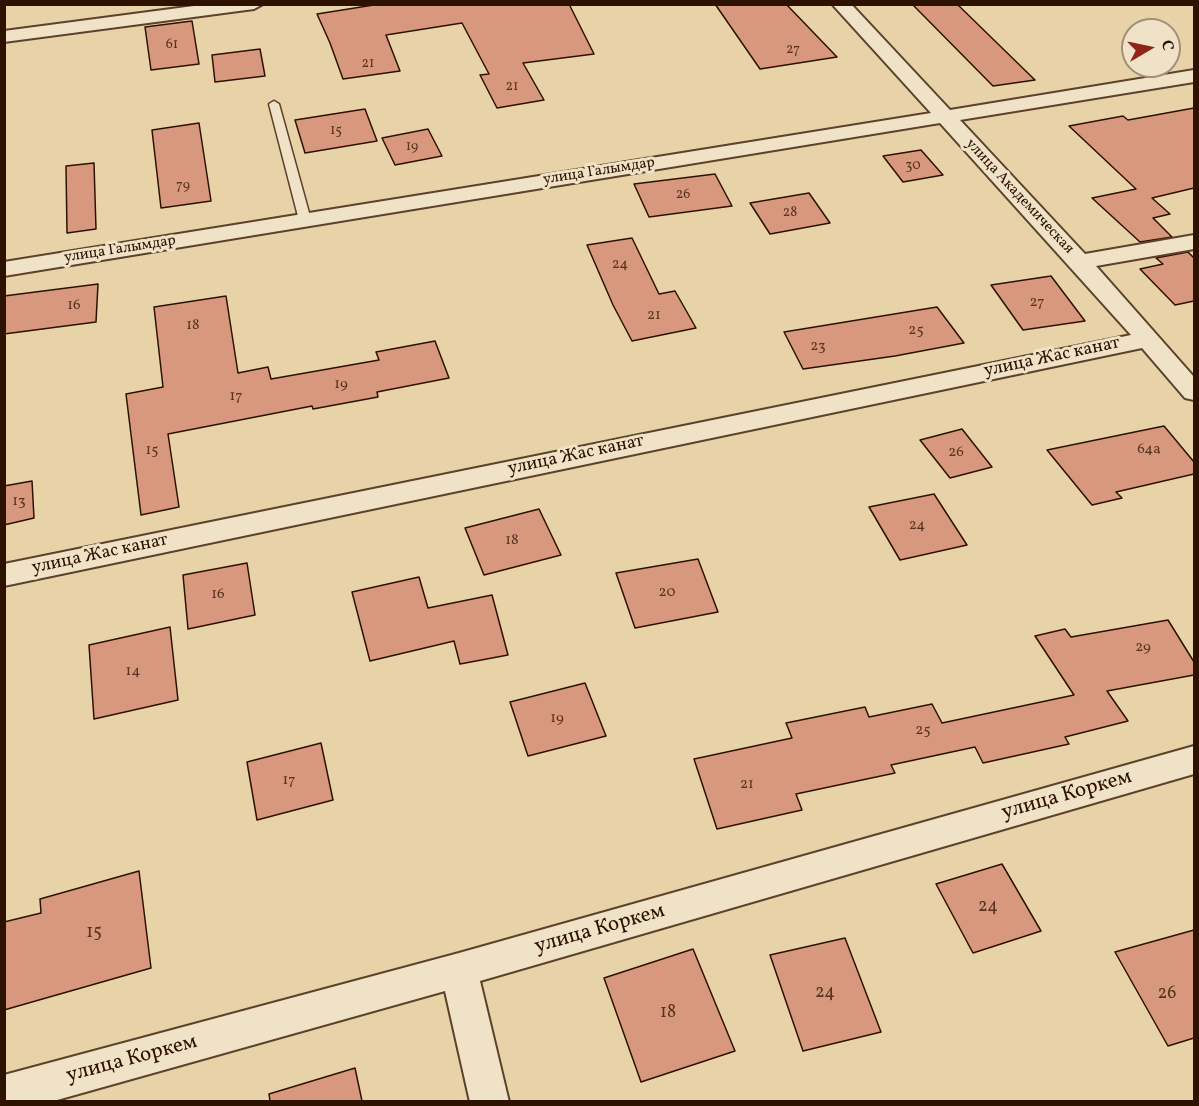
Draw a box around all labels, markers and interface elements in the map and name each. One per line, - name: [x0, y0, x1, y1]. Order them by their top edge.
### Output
- north arrow: [1121, 18, 1181, 78]
- house number: 61: [166, 37, 178, 53]
- text: С: [1155, 39, 1178, 52]
- house number: 27: [786, 42, 800, 58]
- house number: 21: [362, 56, 374, 72]
- house number: 21: [506, 79, 518, 95]
- house number: 15: [330, 123, 342, 139]
- street label: улица Академическая: [961, 136, 1077, 258]
- house number: 19: [406, 139, 418, 155]
- street label: улица Галымдар: [542, 154, 656, 190]
- house number: 30: [905, 158, 921, 174]
- house number: 79: [176, 178, 190, 194]
- house number: 26: [676, 187, 690, 203]
- house number: 28: [783, 205, 797, 221]
- street label: улица Галымдар: [63, 232, 177, 268]
- house number: 24: [612, 256, 628, 274]
- house number: 27: [1030, 294, 1044, 312]
- house number: 16: [67, 297, 81, 315]
- house number: 21: [647, 307, 661, 325]
- house number: 18: [186, 317, 200, 335]
- house number: 25: [908, 322, 924, 340]
- street label: улица Жас канат: [982, 333, 1122, 383]
- house number: 23: [810, 338, 826, 356]
- house number: 19: [334, 376, 348, 394]
- house number: 17: [229, 388, 243, 406]
- street label: улица Жас канат: [506, 431, 646, 481]
- house number: 64а: [1137, 441, 1161, 459]
- house number: 15: [145, 442, 159, 460]
- house number: 26: [948, 444, 964, 462]
- house number: 13: [12, 493, 26, 511]
- house number: 24: [909, 517, 925, 535]
- street label: улица Жас канат: [30, 530, 170, 580]
- house number: 18: [505, 532, 519, 550]
- house number: 20: [659, 584, 675, 602]
- house number: 16: [211, 586, 225, 604]
- house number: 29: [1135, 639, 1151, 657]
- house number: 14: [126, 663, 140, 681]
- house number: 19: [550, 710, 564, 728]
- house number: 25: [915, 722, 931, 740]
- street label: улица Коркем: [999, 765, 1135, 827]
- house number: 17: [282, 772, 296, 790]
- house number: 21: [740, 776, 754, 794]
- house number: 24: [978, 897, 998, 919]
- street label: улица Коркем: [532, 899, 668, 961]
- house number: 15: [86, 923, 102, 945]
- house number: 24: [815, 983, 835, 1005]
- house number: 26: [1158, 984, 1176, 1006]
- house number: 18: [660, 1003, 676, 1025]
- street label: улица Коркем: [64, 1030, 200, 1090]

